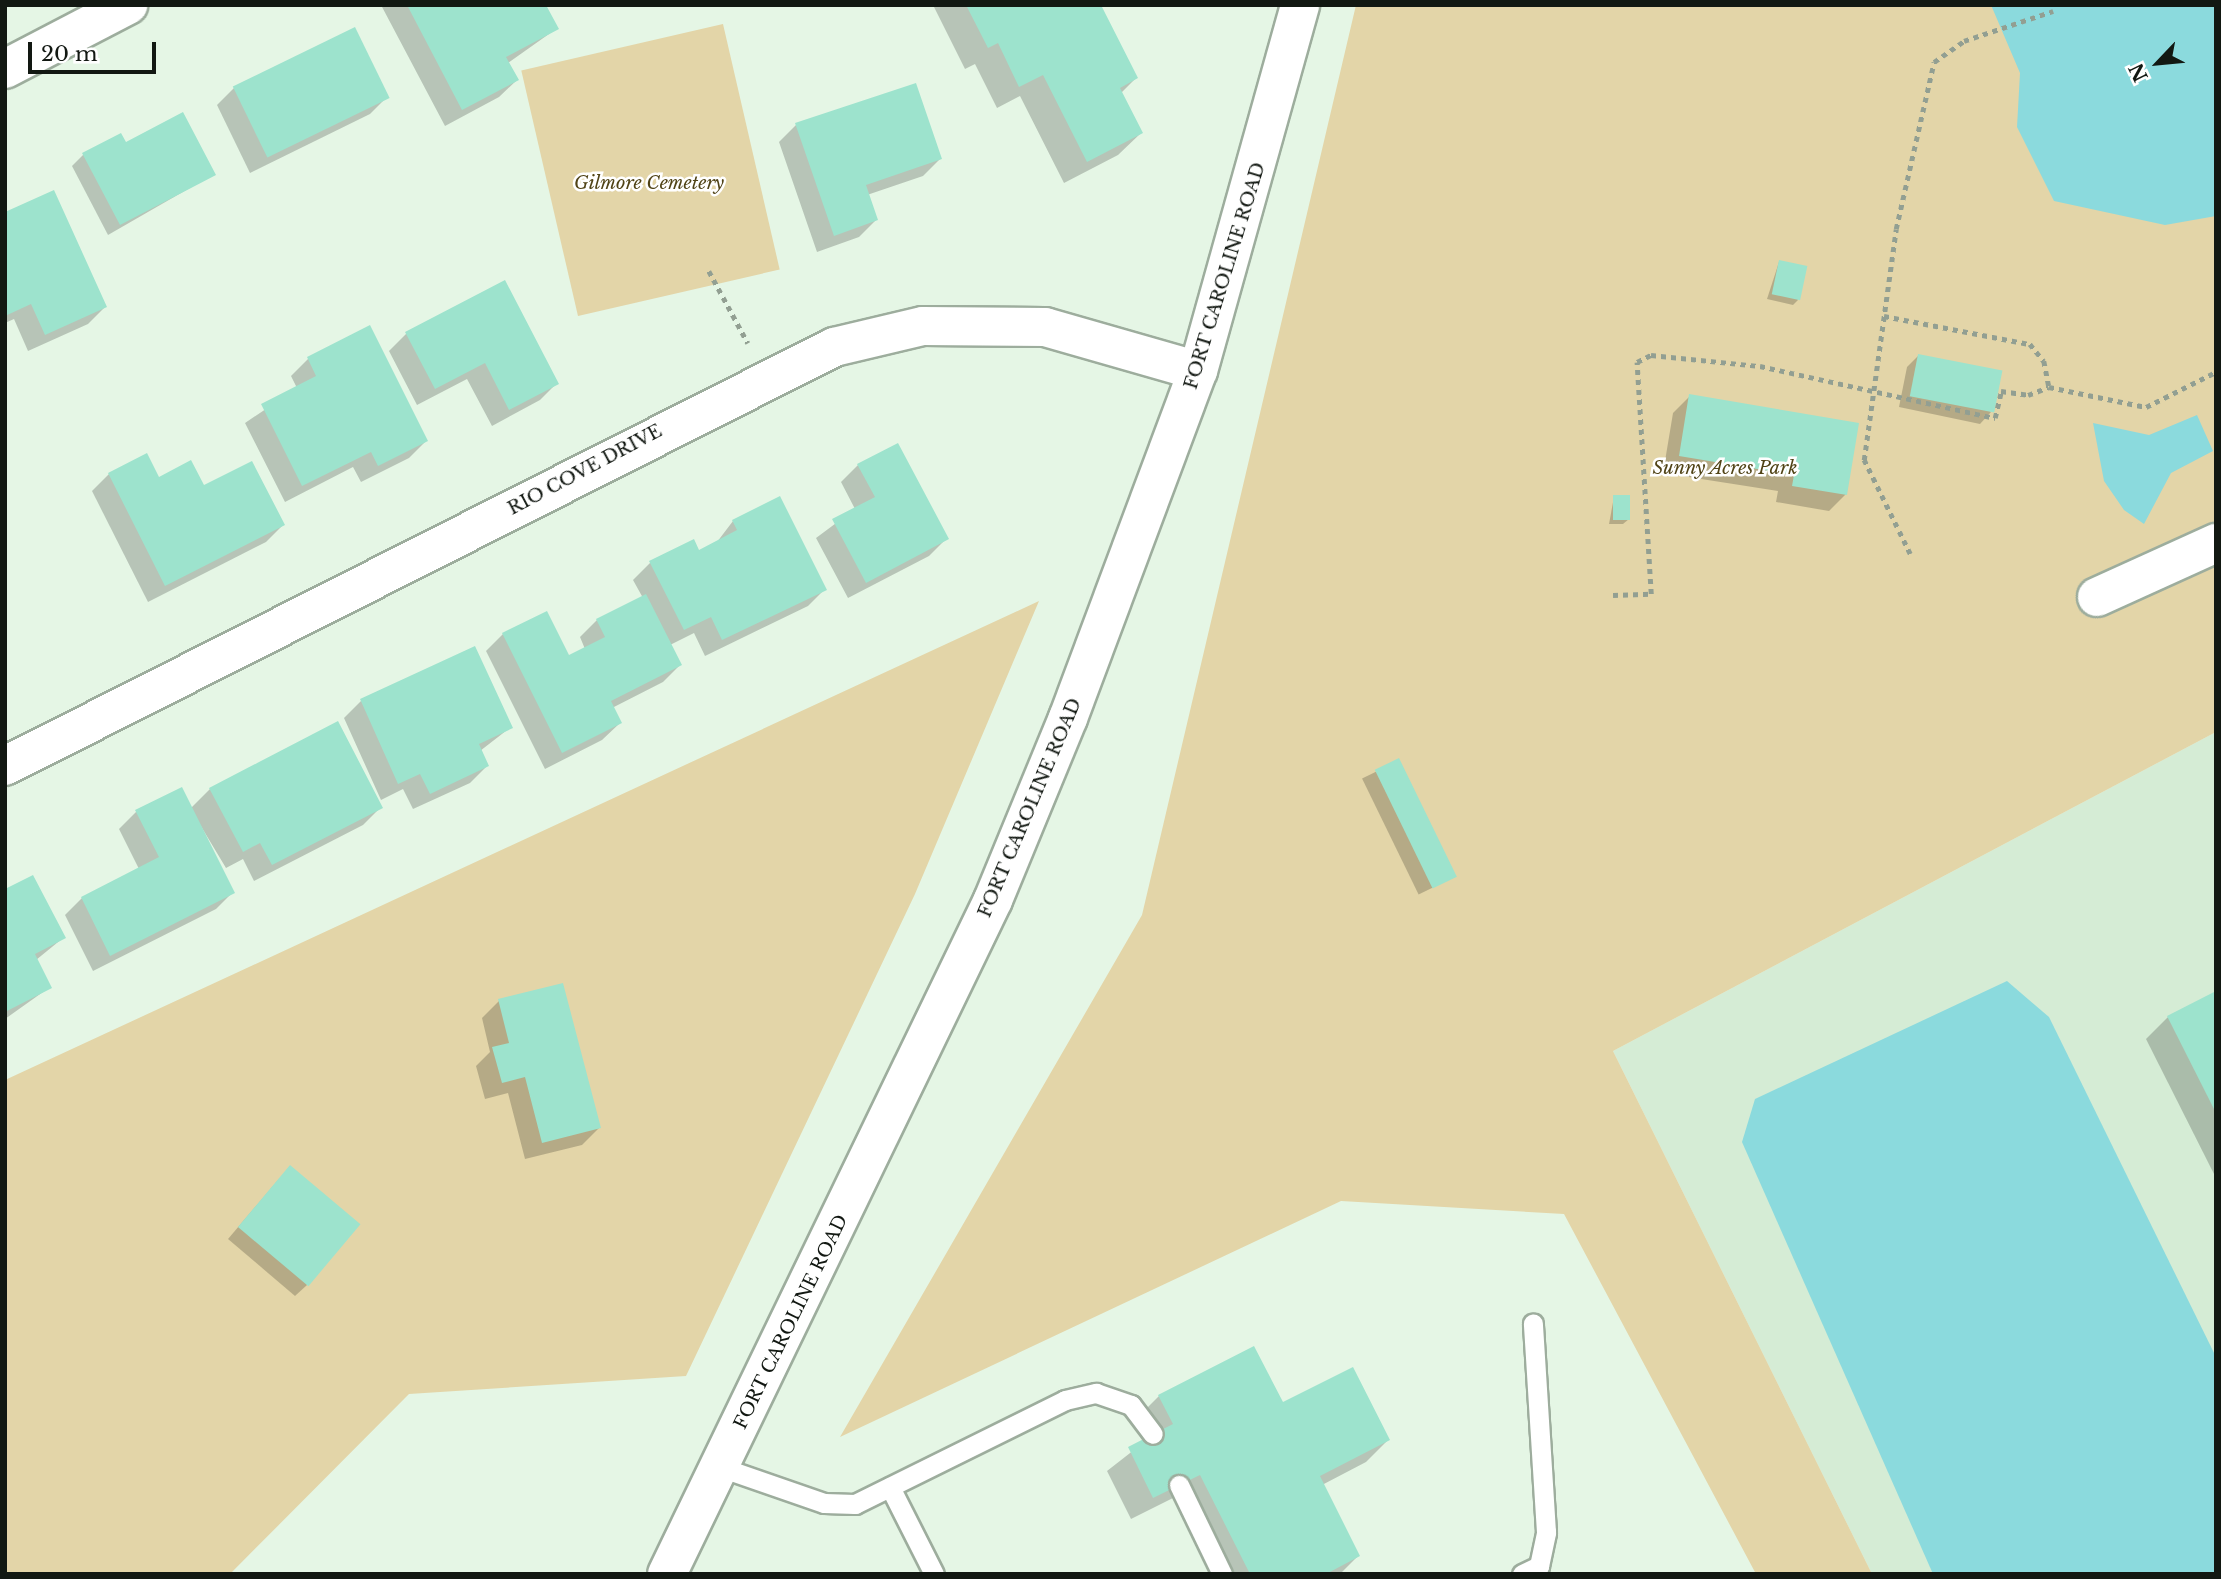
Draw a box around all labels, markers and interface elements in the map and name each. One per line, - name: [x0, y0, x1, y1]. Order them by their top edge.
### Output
- scale bar: [32, 28, 159, 72]
- north arrow: [2123, 28, 2193, 98]
- text: 20 m: [41, 41, 98, 67]
- text: N: [2124, 59, 2153, 85]
- street label: FORT CAROLINE ROAD: [1180, 160, 1270, 392]
- park label: Gilmore Cemetery: [574, 172, 724, 194]
- street label: RIO COVE DRIVE: [504, 420, 666, 520]
- park label: Sunny Acres Park: [1652, 457, 1798, 479]
- street label: FORT CAROLINE ROAD: [974, 695, 1086, 921]
- street label: FORT CAROLINE ROAD: [729, 1211, 853, 1433]

